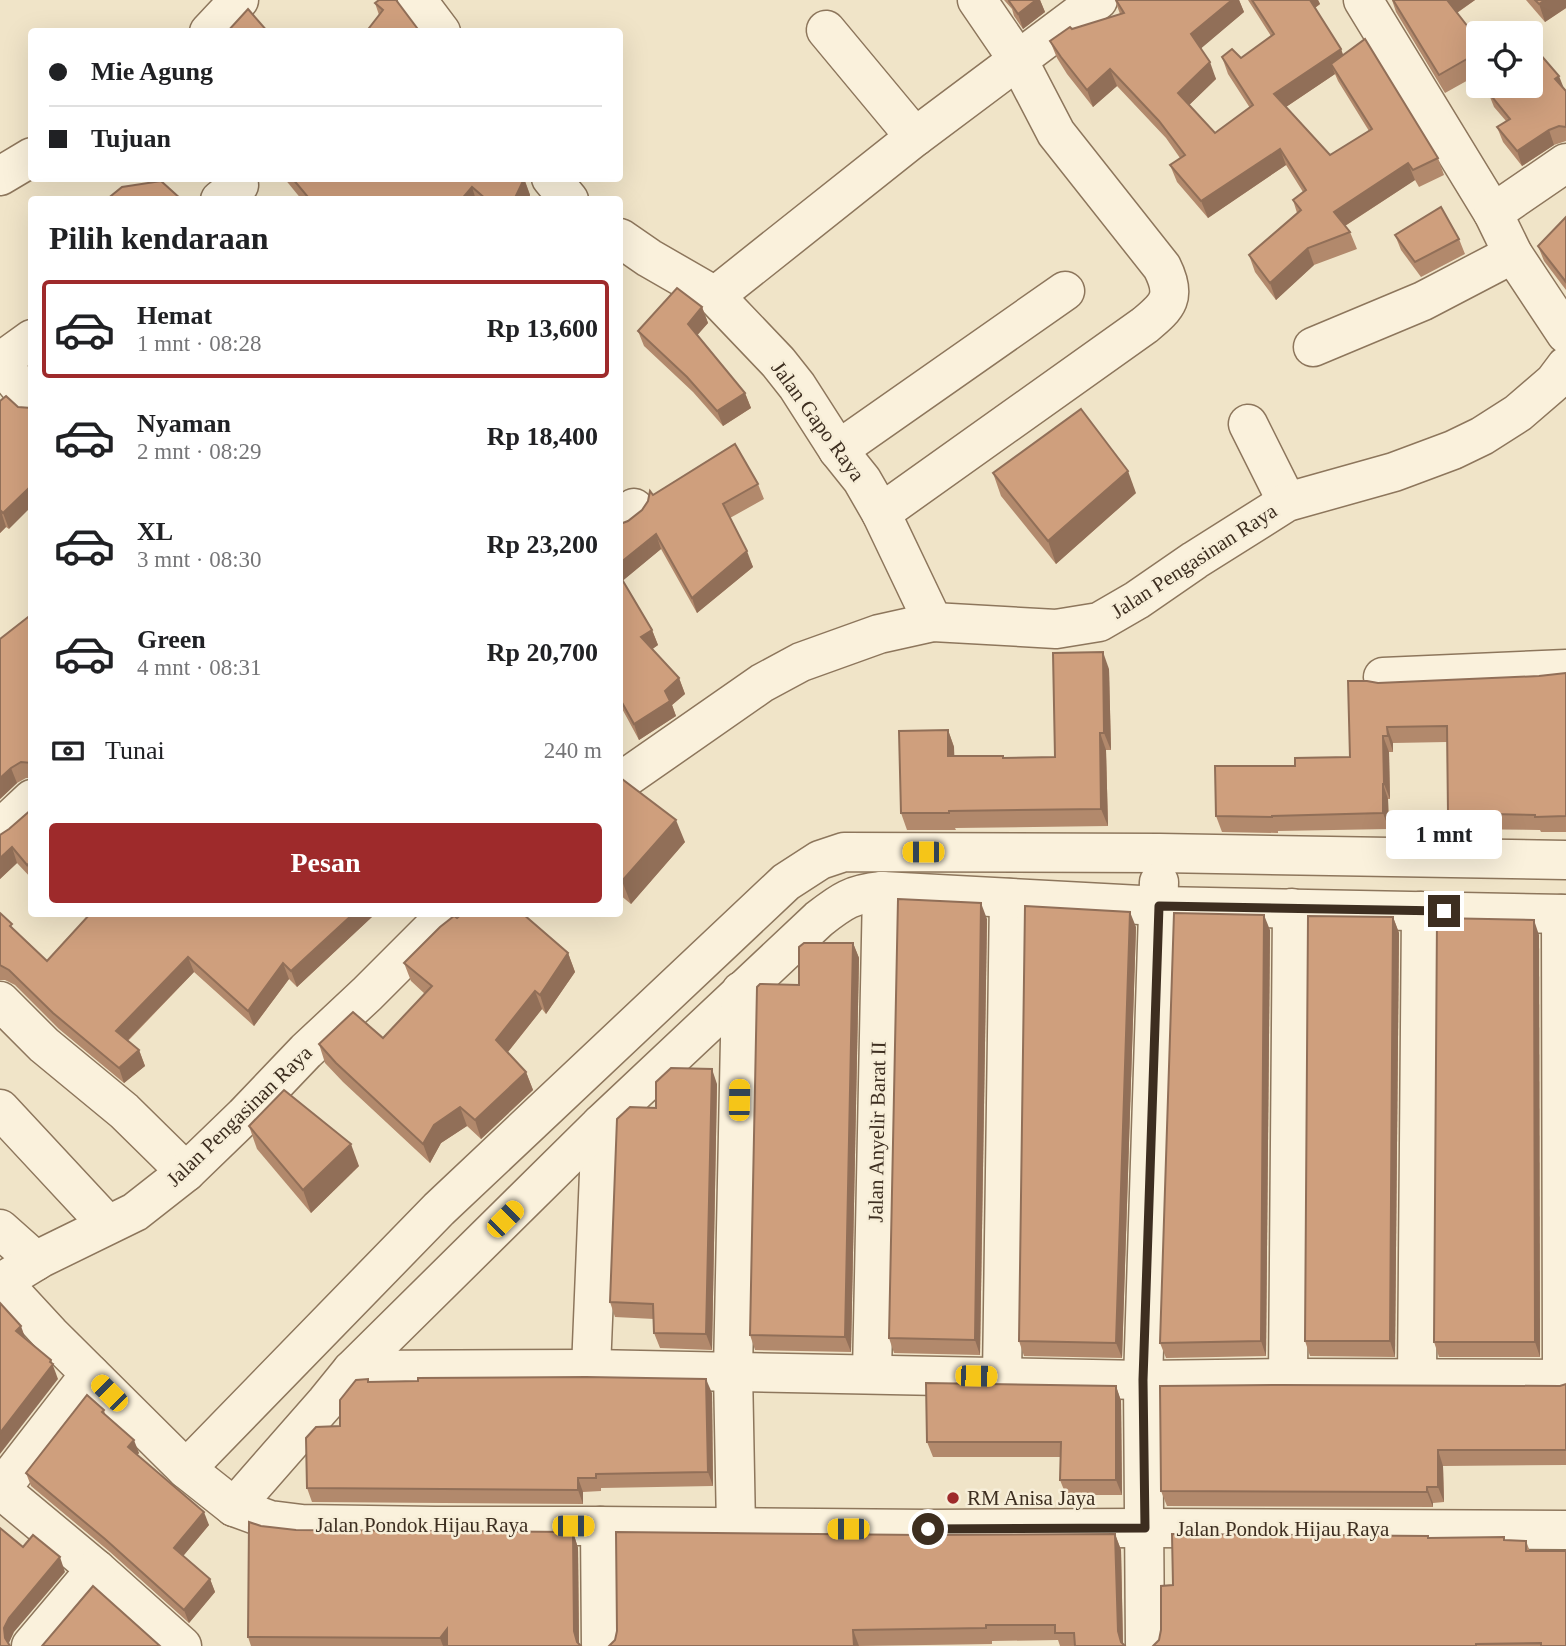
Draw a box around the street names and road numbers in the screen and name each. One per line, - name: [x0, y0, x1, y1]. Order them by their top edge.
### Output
- street label: Jalan Gapo Raya: [766, 356, 870, 486]
- street label: Jalan Pengasinan Raya: [1107, 498, 1282, 623]
- street label: Jalan Pengasinan Raya: [161, 1040, 317, 1191]
- street label: Jalan Anyelir Barat II: [863, 1041, 891, 1223]
- street label: Jalan Pondok Hijau Raya: [316, 1513, 529, 1537]
- street label: Jalan Pondok Hijau Raya: [1177, 1517, 1390, 1541]

